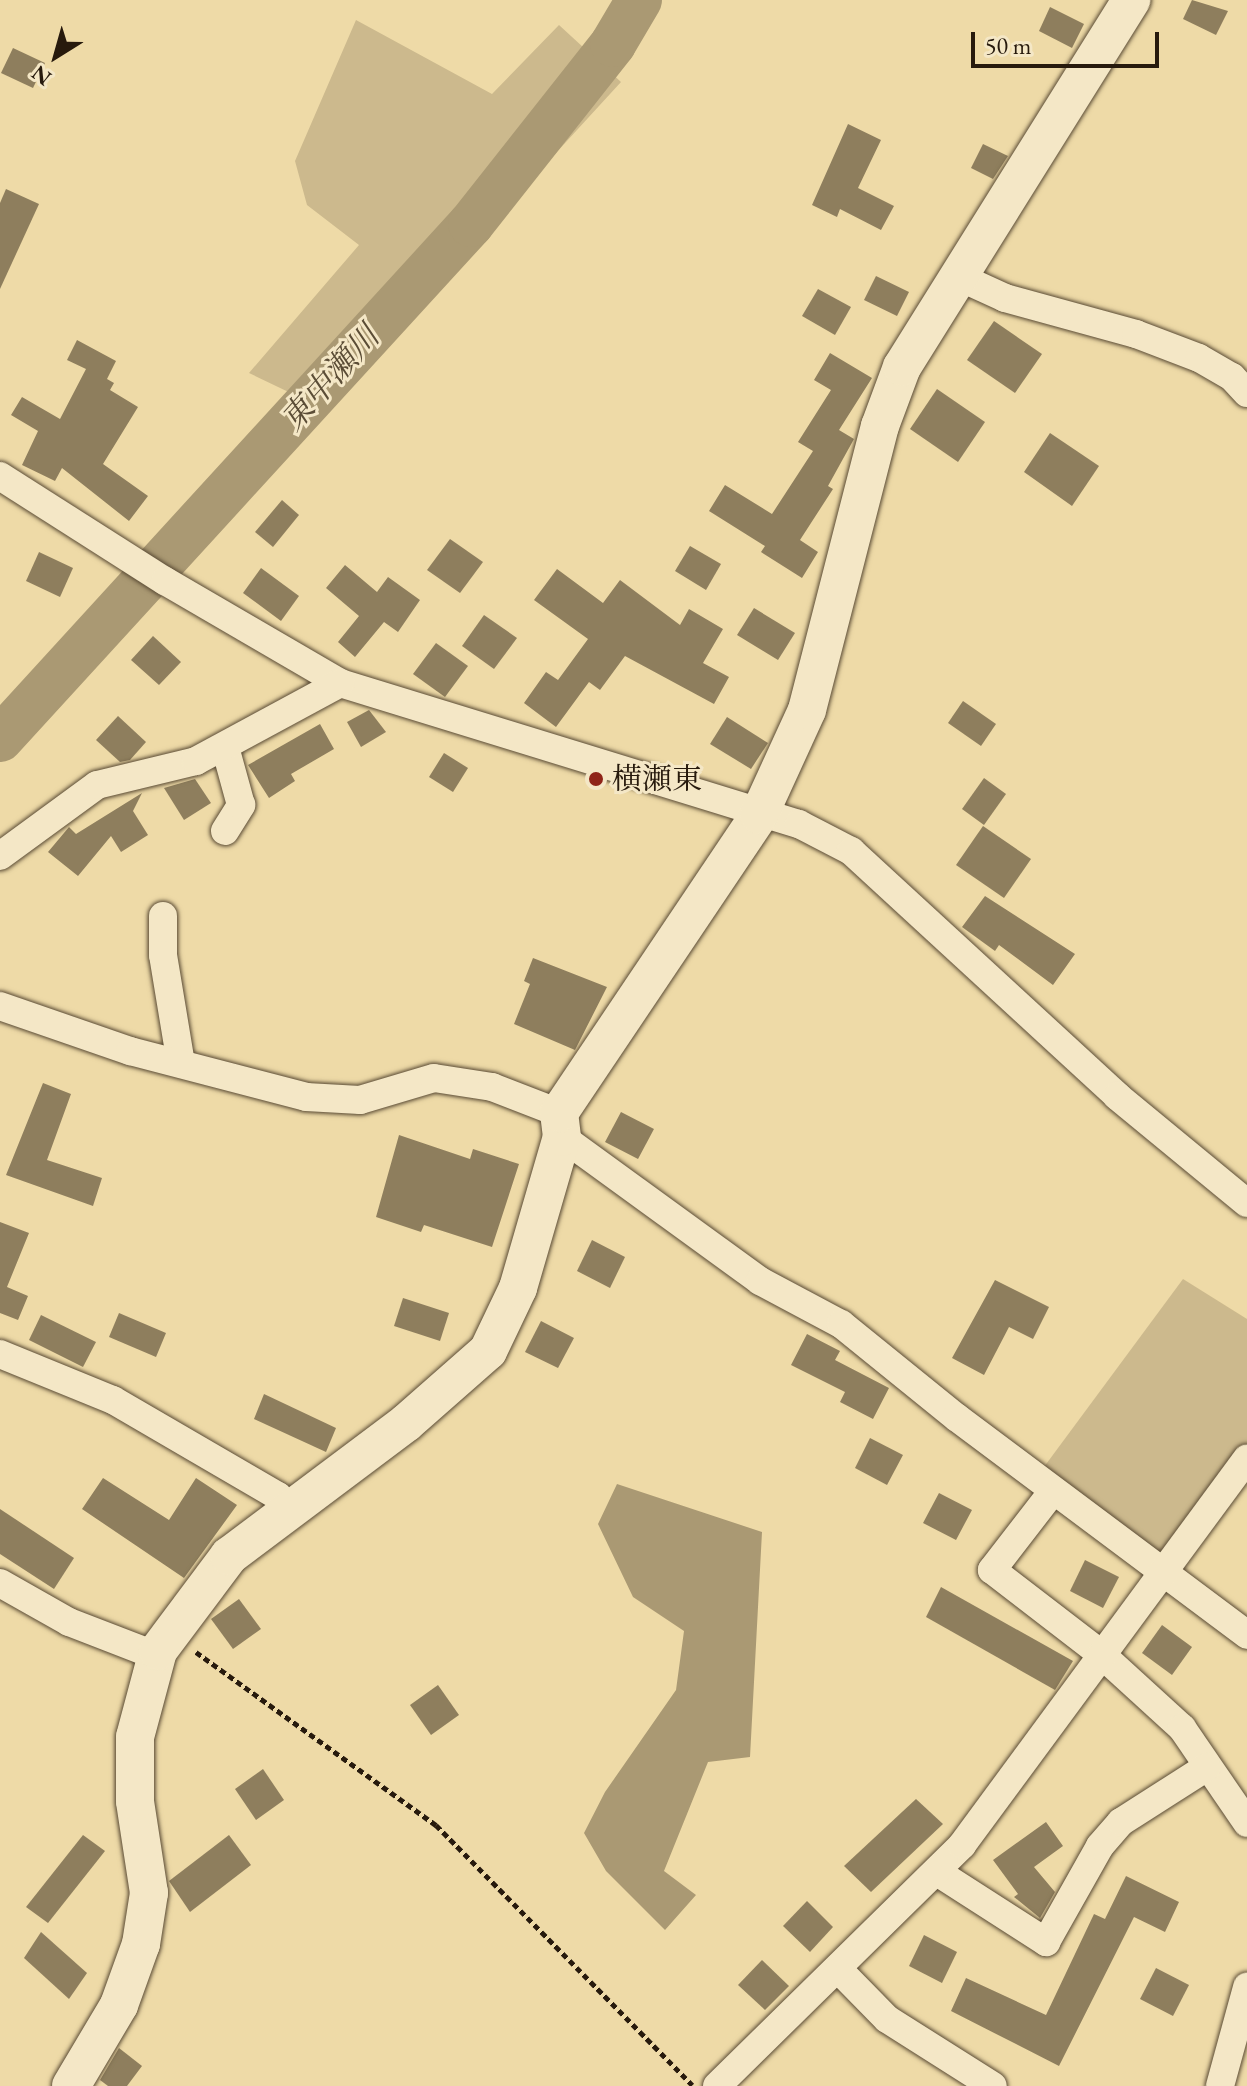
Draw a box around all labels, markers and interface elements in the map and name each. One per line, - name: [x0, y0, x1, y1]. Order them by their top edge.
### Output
- north arrow: [16, 16, 96, 96]
- scale bar: [975, 16, 1163, 66]
- text: 50 m: [985, 30, 1032, 61]
- text: N: [25, 59, 57, 93]
- water label: 東中瀬川: [273, 318, 387, 438]
- place label: 横瀬東: [612, 761, 702, 797]
- marker: 横瀬東: [587, 770, 605, 788]

